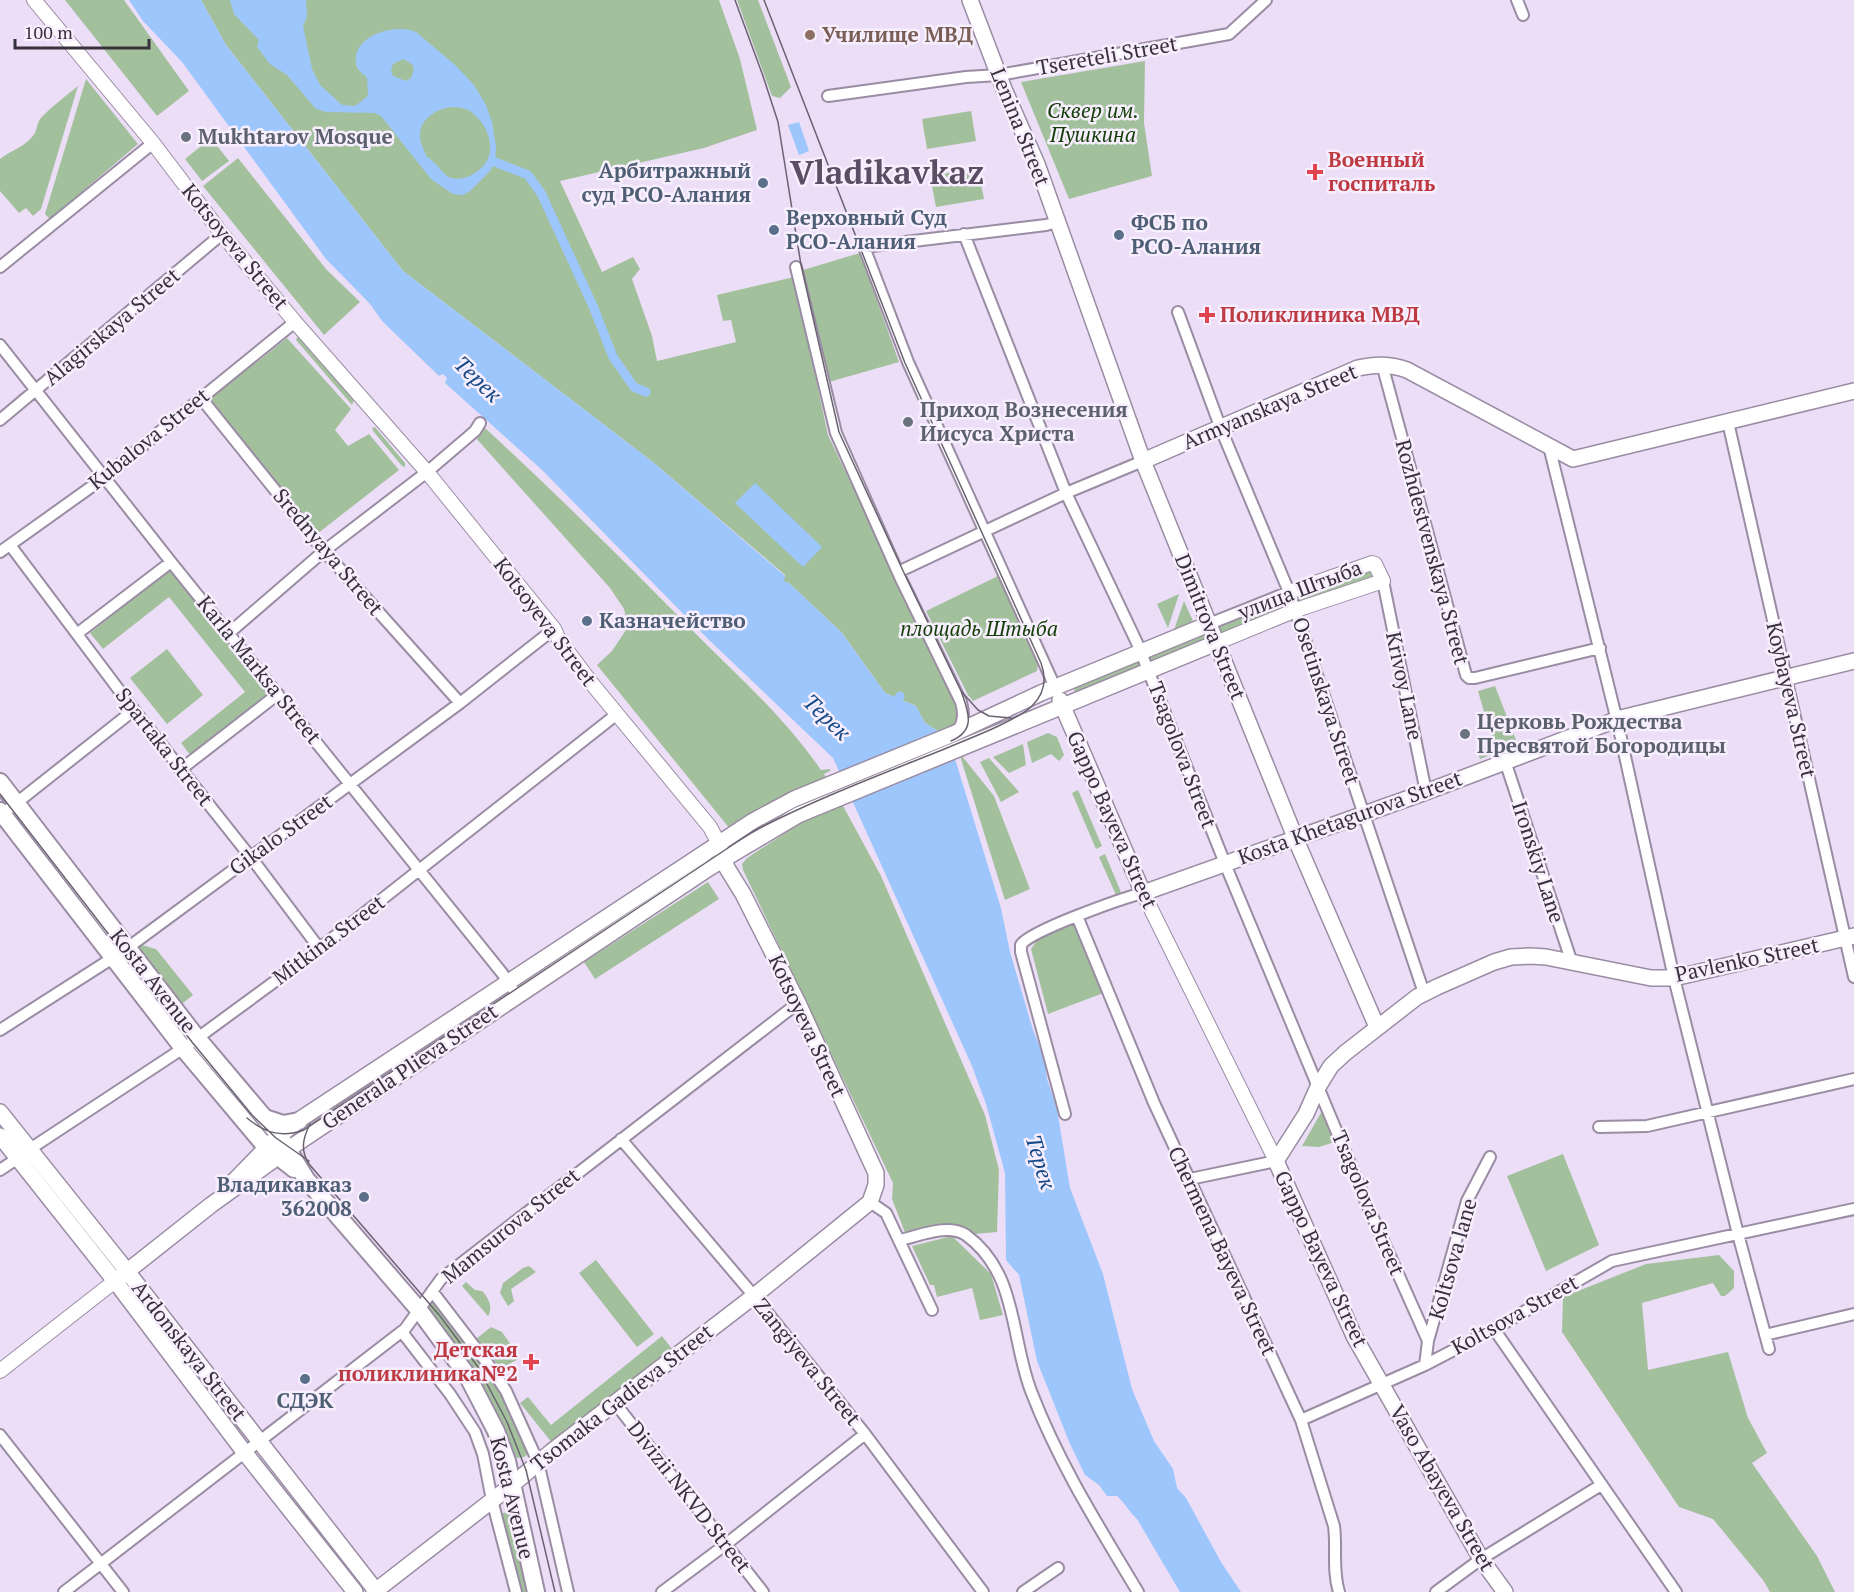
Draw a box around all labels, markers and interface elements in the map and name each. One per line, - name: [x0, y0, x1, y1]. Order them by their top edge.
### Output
- scale bar: [15, 12, 148, 50]
- text: 100 m: [24, 20, 73, 44]
- place label: Училище МВД: [822, 20, 974, 48]
- marker: Училище МВД: [803, 28, 817, 42]
- street label: Tsereteli Street: [1034, 29, 1180, 81]
- street label: Lenina Street: [985, 63, 1057, 190]
- park label: Сквер им. Пушкина: [1047, 96, 1139, 148]
- place label: Mukhtarov Mosque: [198, 122, 393, 150]
- marker: Mukhtarov Mosque: [179, 130, 193, 144]
- place label: Военный госпиталь: [1328, 145, 1436, 197]
- district label: Vladikavkaz: [790, 150, 984, 193]
- place label: Арбитражный суд РСО-Алания: [581, 156, 751, 208]
- marker: Военный госпиталь: [1306, 163, 1324, 181]
- marker: Арбитражный суд РСО-Алания: [756, 176, 770, 190]
- street label: Kotsoyeva Street: [176, 177, 296, 316]
- place label: Верховный Суд РСО-Алания: [786, 203, 947, 255]
- place label: ФСБ по РСО-Алания: [1131, 208, 1261, 260]
- marker: Верховный Суд РСО-Алания: [767, 223, 781, 237]
- marker: ФСБ по РСО-Алания: [1112, 228, 1126, 242]
- street label: Alagirskaya Street: [37, 261, 185, 391]
- place label: Поликлиника МВД: [1220, 300, 1420, 328]
- marker: Поликлиника МВД: [1198, 306, 1216, 324]
- water label: Терек: [448, 349, 508, 408]
- street label: Armyanskaya Street: [1178, 357, 1361, 456]
- street label: Kubalova Street: [82, 381, 215, 496]
- place label: Приход Вознесения Иисуса Христа: [920, 395, 1128, 447]
- marker: Приход Вознесения Иисуса Христа: [901, 415, 915, 429]
- street label: Rozhdestvenskaya Street: [1389, 436, 1477, 668]
- street label: Srednyaya Street: [267, 482, 390, 621]
- street label: Dimitrova Street: [1169, 549, 1253, 704]
- street label: Kotsoyeva Street: [488, 551, 604, 692]
- street label: улица Штыба: [1233, 552, 1366, 626]
- street label: Karla Marksa Street: [191, 590, 328, 749]
- place label: Казначейство: [599, 606, 746, 634]
- street label: Osetinskaya Street: [1287, 613, 1367, 788]
- marker: Казначейство: [580, 614, 594, 628]
- park label: площадь Штыба: [900, 614, 1058, 642]
- street label: Koybayeva Street: [1760, 619, 1824, 781]
- street label: Krivoy Lane: [1380, 629, 1430, 743]
- street label: Tsagolova Street: [1142, 677, 1224, 832]
- street label: Spartaka Street: [110, 682, 220, 811]
- water label: Терек: [797, 687, 857, 746]
- place label: Церковь Рождества Пресвятой Богородицы: [1477, 707, 1726, 759]
- street label: Gappo Bayeva Street: [1061, 726, 1165, 913]
- marker: Церковь Рождества Пресвятой Богородицы: [1458, 727, 1472, 741]
- street label: Kosta Khetagurova Street: [1234, 763, 1466, 871]
- street label: Gikalo Street: [223, 787, 338, 881]
- street label: Ironskiy Lane: [1506, 797, 1572, 926]
- street label: Mitkina Street: [267, 888, 390, 991]
- street label: Kosta Avenue: [104, 922, 203, 1038]
- street label: Pavlenko Street: [1672, 930, 1822, 988]
- street label: Kotsoyeva Street: [762, 949, 853, 1102]
- street label: Generala Plieva Street: [316, 997, 503, 1136]
- street label: Tsagolova Street: [1326, 1126, 1412, 1279]
- water label: Терек: [1019, 1131, 1063, 1193]
- street label: Chermena Bayeva Street: [1162, 1141, 1284, 1360]
- street label: Mamsurova Street: [436, 1161, 585, 1290]
- street label: Gappo Bayeva Street: [1269, 1166, 1375, 1352]
- place label: Владикавказ 362008: [217, 1170, 352, 1222]
- marker: Владикавказ 362008: [357, 1190, 371, 1204]
- street label: Koltsova lane: [1421, 1195, 1483, 1323]
- street label: Koltsova Street: [1446, 1268, 1583, 1361]
- street label: Ardonskaya Street: [126, 1274, 254, 1427]
- street label: Zangiyeva Street: [748, 1292, 868, 1431]
- street label: Tsomaka Gadieva Street: [525, 1317, 718, 1477]
- place label: Детская поликлиника№2: [338, 1335, 518, 1387]
- marker: Детская поликлиника№2: [522, 1353, 540, 1371]
- marker: СДЭК: [298, 1372, 312, 1386]
- place label: СДЭК: [277, 1386, 333, 1414]
- street label: Vaso Abayeva Street: [1384, 1399, 1502, 1576]
- street label: Divizii NKVD Street: [622, 1415, 758, 1578]
- street label: Kosta Avenue: [484, 1434, 542, 1562]

